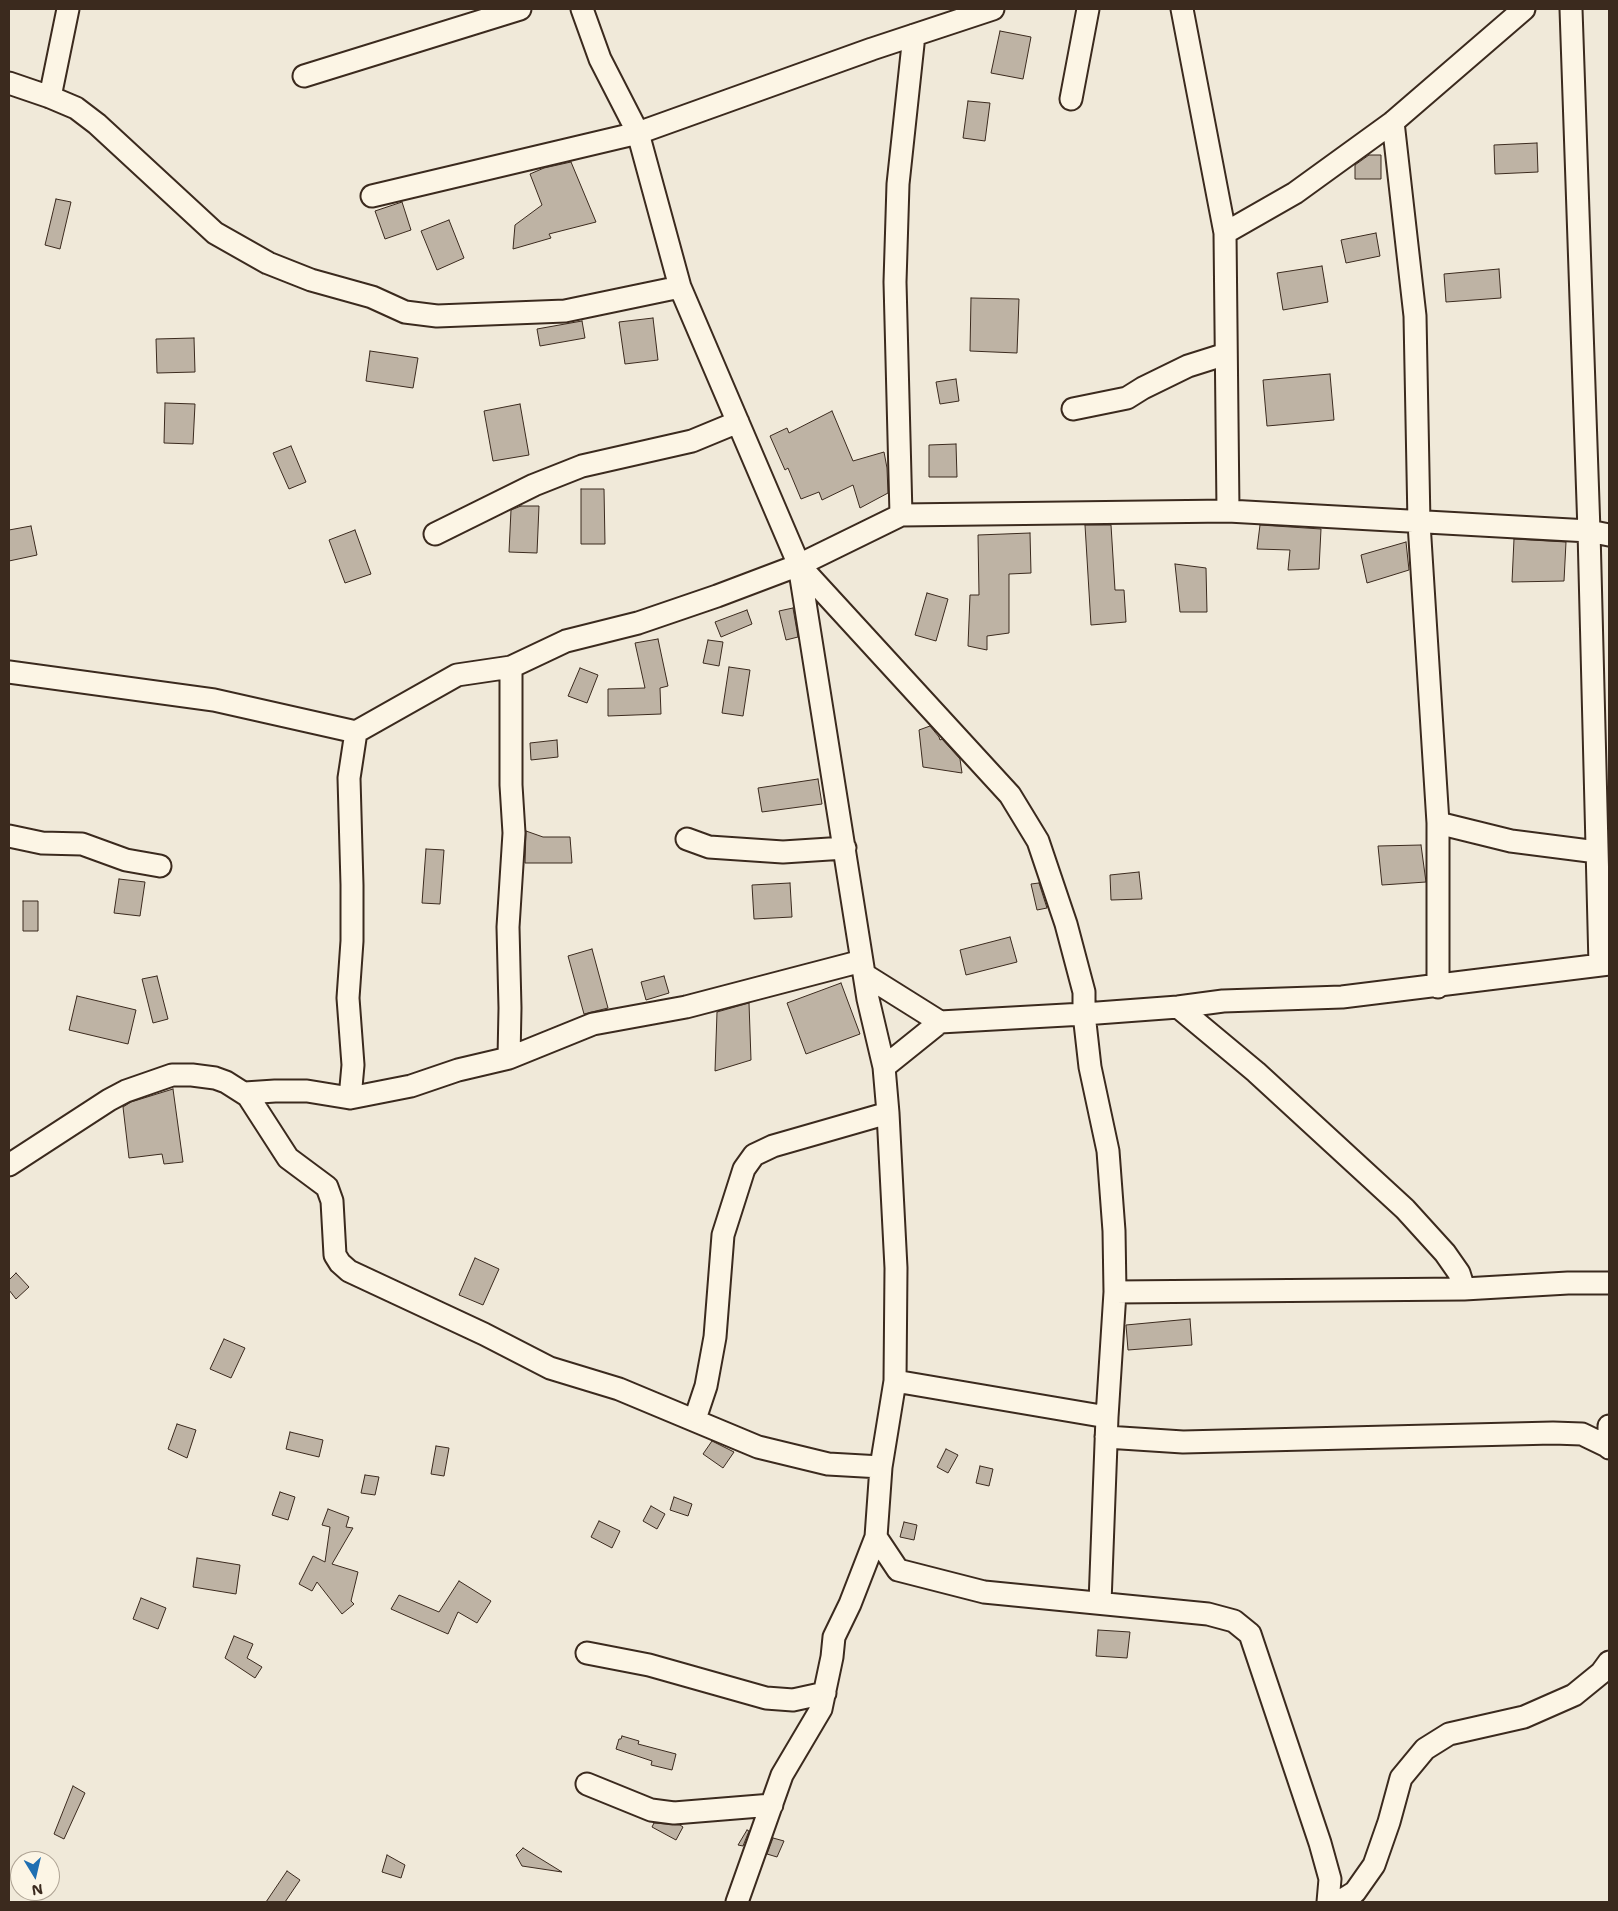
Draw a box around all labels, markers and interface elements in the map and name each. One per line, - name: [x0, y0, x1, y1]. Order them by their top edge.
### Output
- north arrow: [10, 1851, 60, 1901]
- text: N: [30, 1880, 44, 1900]

